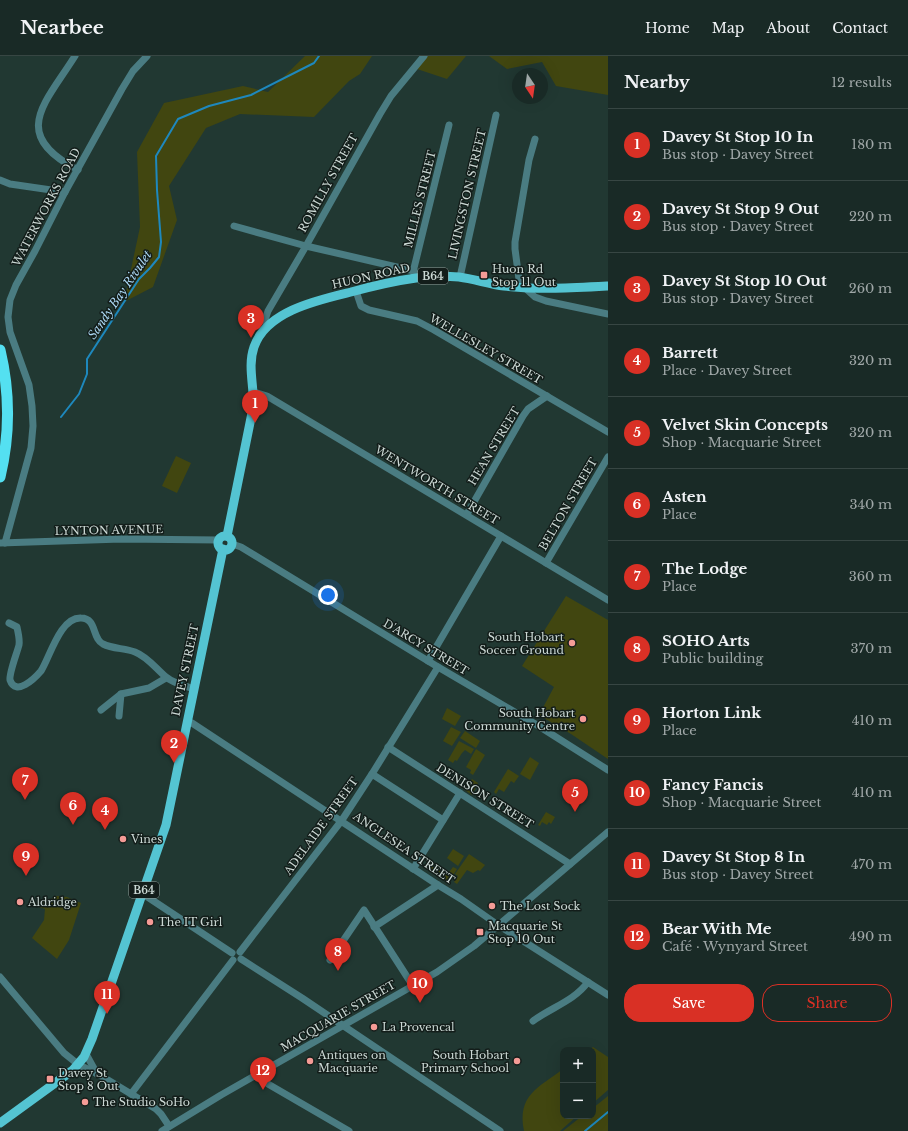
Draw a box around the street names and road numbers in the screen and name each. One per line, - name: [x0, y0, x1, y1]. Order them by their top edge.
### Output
- street label: LIVINGSTON STREET: [445, 127, 489, 261]
- street label: ROMILLY STREET: [295, 131, 361, 235]
- street label: WATERWORKS ROAD: [8, 145, 83, 269]
- street label: MILLES STREET: [401, 149, 439, 249]
- street label: HUON ROAD: [331, 260, 412, 292]
- road number: B64: [418, 268, 448, 284]
- street label: WELLESLEY STREET: [426, 310, 545, 387]
- street label: HEAN STREET: [465, 404, 523, 488]
- street label: WENTWORTH STREET: [371, 442, 502, 528]
- street label: BELTON STREET: [536, 455, 600, 553]
- street label: LYNTON AVENUE: [55, 522, 163, 538]
- street label: D'ARCY STREET: [381, 616, 471, 678]
- street label: DAVEY STREET: [168, 623, 202, 717]
- street label: DENISON STREET: [434, 760, 536, 832]
- street label: ADELAIDE STREET: [280, 774, 361, 878]
- street label: ANGLESEA STREET: [350, 808, 458, 887]
- road number: B64: [129, 882, 159, 898]
- street label: MACQUARIE STREET: [278, 977, 398, 1055]

